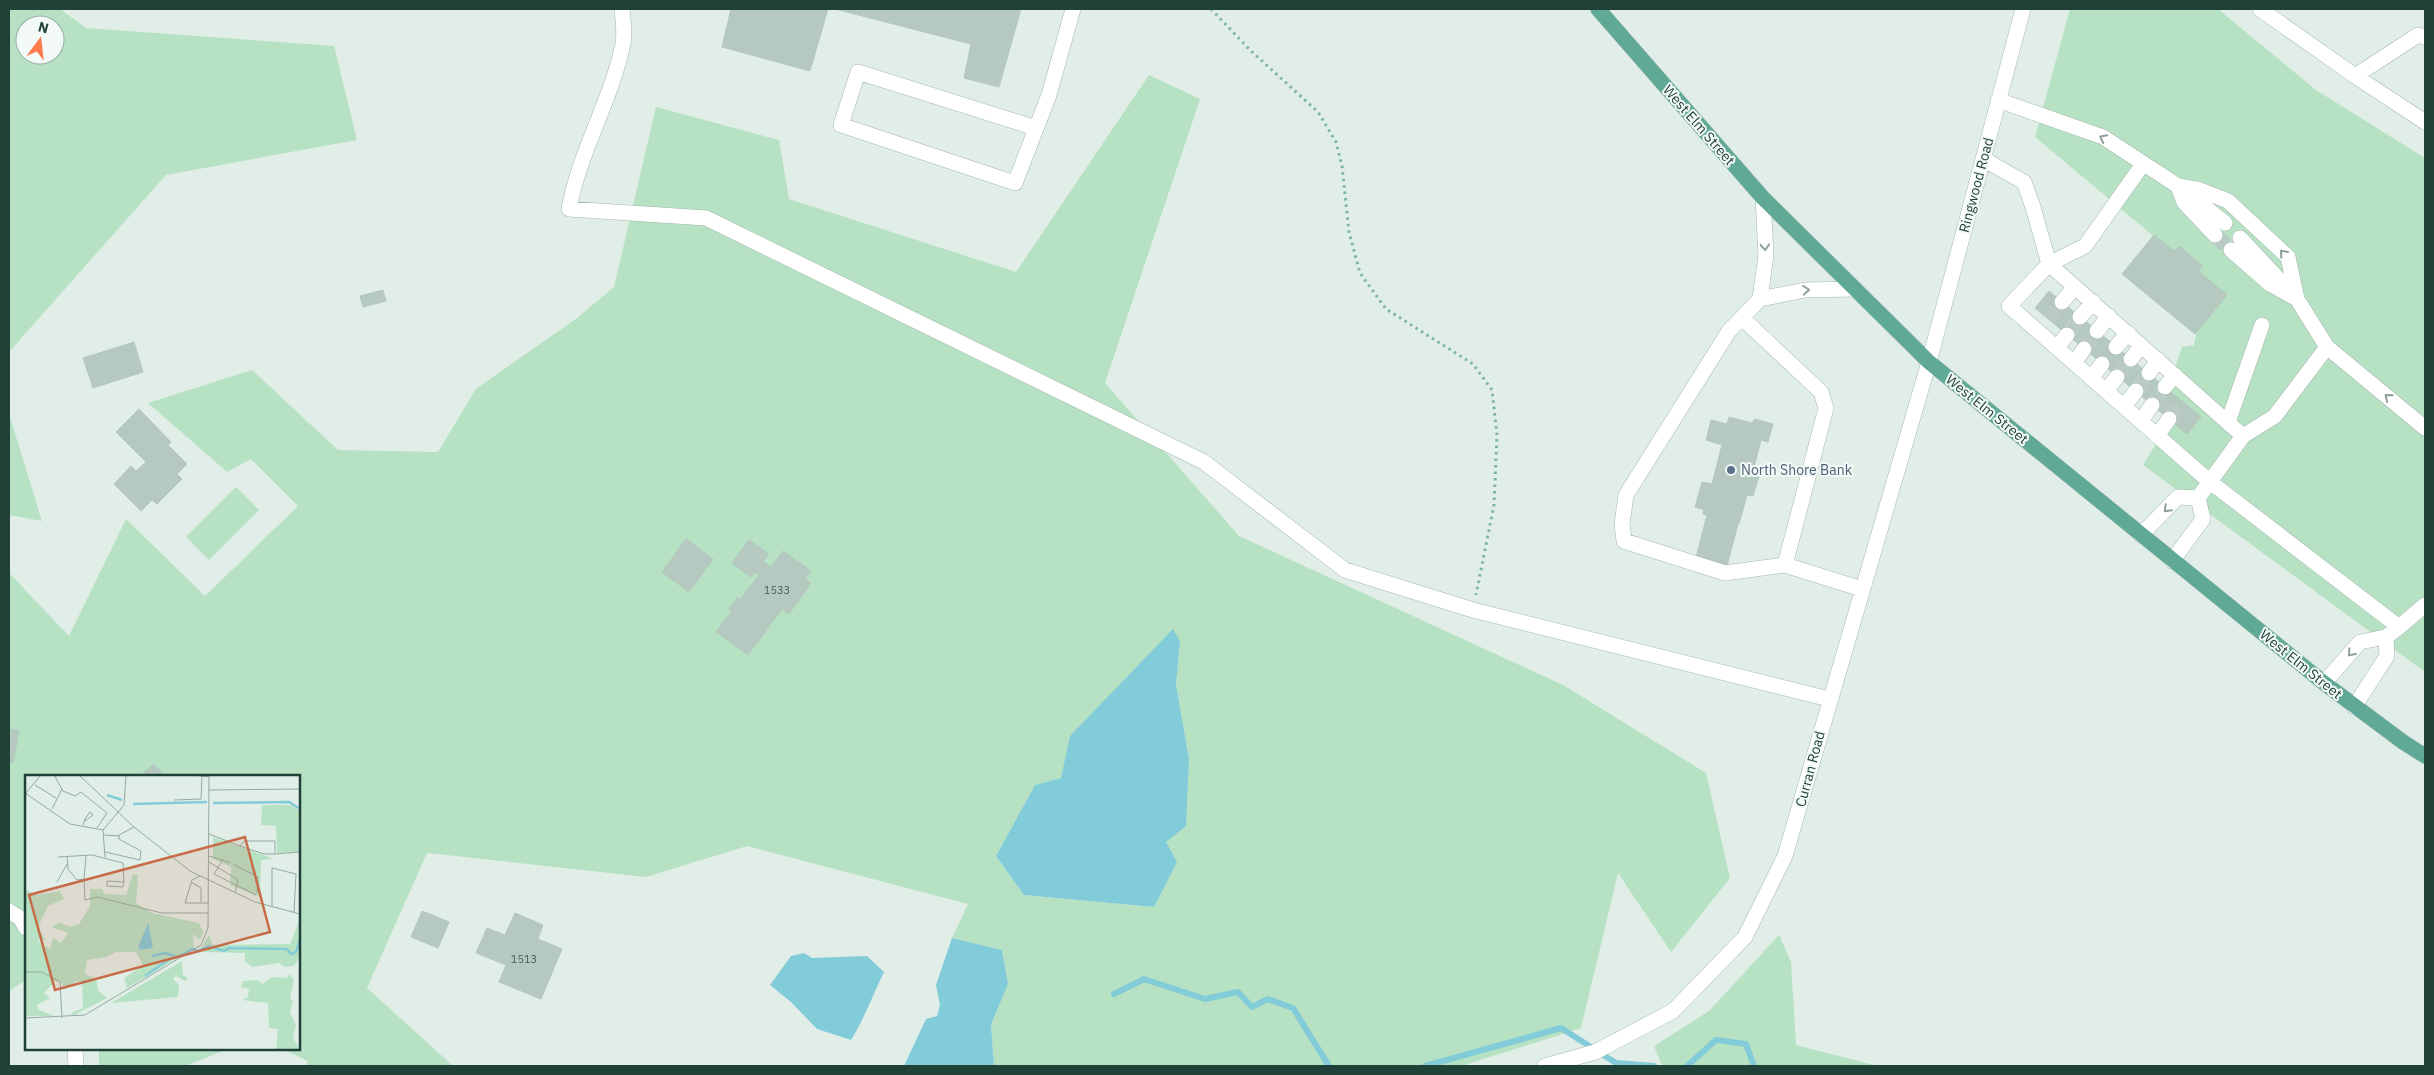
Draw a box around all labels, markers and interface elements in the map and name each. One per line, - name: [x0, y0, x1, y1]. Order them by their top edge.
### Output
- north arrow: [15, 15, 65, 65]
- text: N: [36, 17, 51, 37]
- street label: West Elm Street: [1659, 81, 1739, 169]
- one-way arrow: [2099, 134, 2108, 144]
- street label: Ringwood Road: [1955, 135, 1997, 235]
- one-way arrow: [1760, 243, 1771, 251]
- one-way arrow: [2280, 250, 2289, 259]
- one-way arrow: [1803, 285, 1811, 296]
- street label: West Elm Street: [1942, 370, 2032, 448]
- one-way arrow: [2384, 394, 2393, 403]
- place label: North Shore Bank: [1741, 461, 1853, 479]
- marker: North Shore Bank: [1725, 464, 1737, 476]
- one-way arrow: [2163, 503, 2172, 512]
- house number: 1533: [764, 583, 790, 597]
- street label: West Elm Street: [2256, 625, 2346, 703]
- one-way arrow: [2348, 647, 2357, 656]
- street label: Curran Road: [1791, 729, 1829, 809]
- inset map: [25, 775, 300, 1050]
- house number: 1513: [511, 952, 537, 966]

